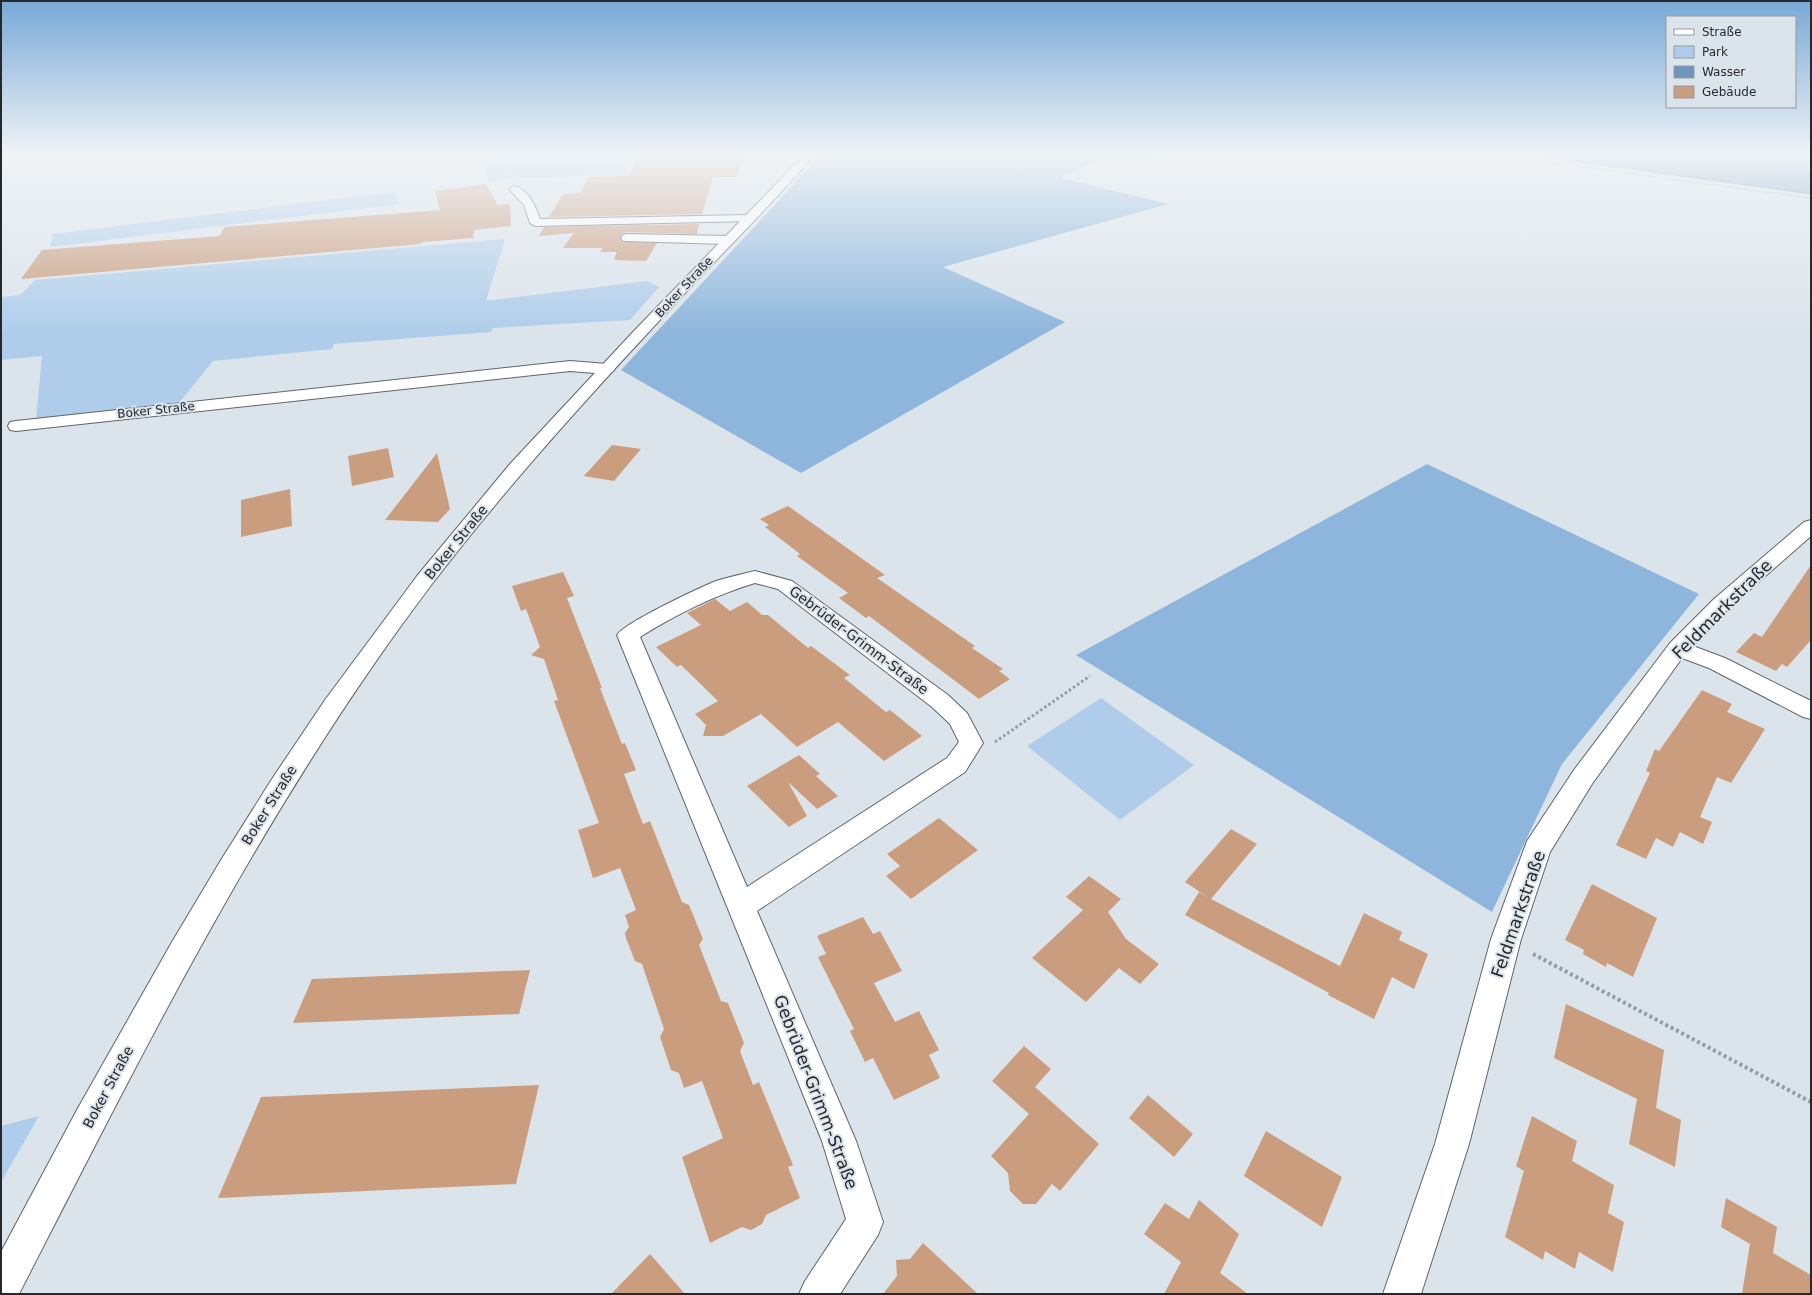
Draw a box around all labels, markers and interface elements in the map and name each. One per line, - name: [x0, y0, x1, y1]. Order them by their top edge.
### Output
- legend: [1666, 16, 1796, 108]
- text: Straße: [1702, 25, 1742, 39]
- text: Park: [1702, 45, 1728, 59]
- text: Wasser: [1702, 65, 1745, 79]
- text: Gebäude: [1702, 85, 1756, 99]
- street label: Boker Straße: [652, 254, 716, 320]
- street label: Boker Straße: [117, 399, 195, 421]
- street label: Boker Straße: [421, 502, 491, 582]
- street label: Feldmarkstraße: [1668, 555, 1776, 663]
- street label: Gebrüder-Grimm-Straße: [786, 582, 932, 698]
- street label: Boker Straße: [238, 762, 300, 848]
- street label: Feldmarkstraße: [1487, 848, 1549, 980]
- street label: Gebrüder-Grimm-Straße: [770, 992, 862, 1192]
- street label: Boker Straße: [80, 1043, 136, 1131]

